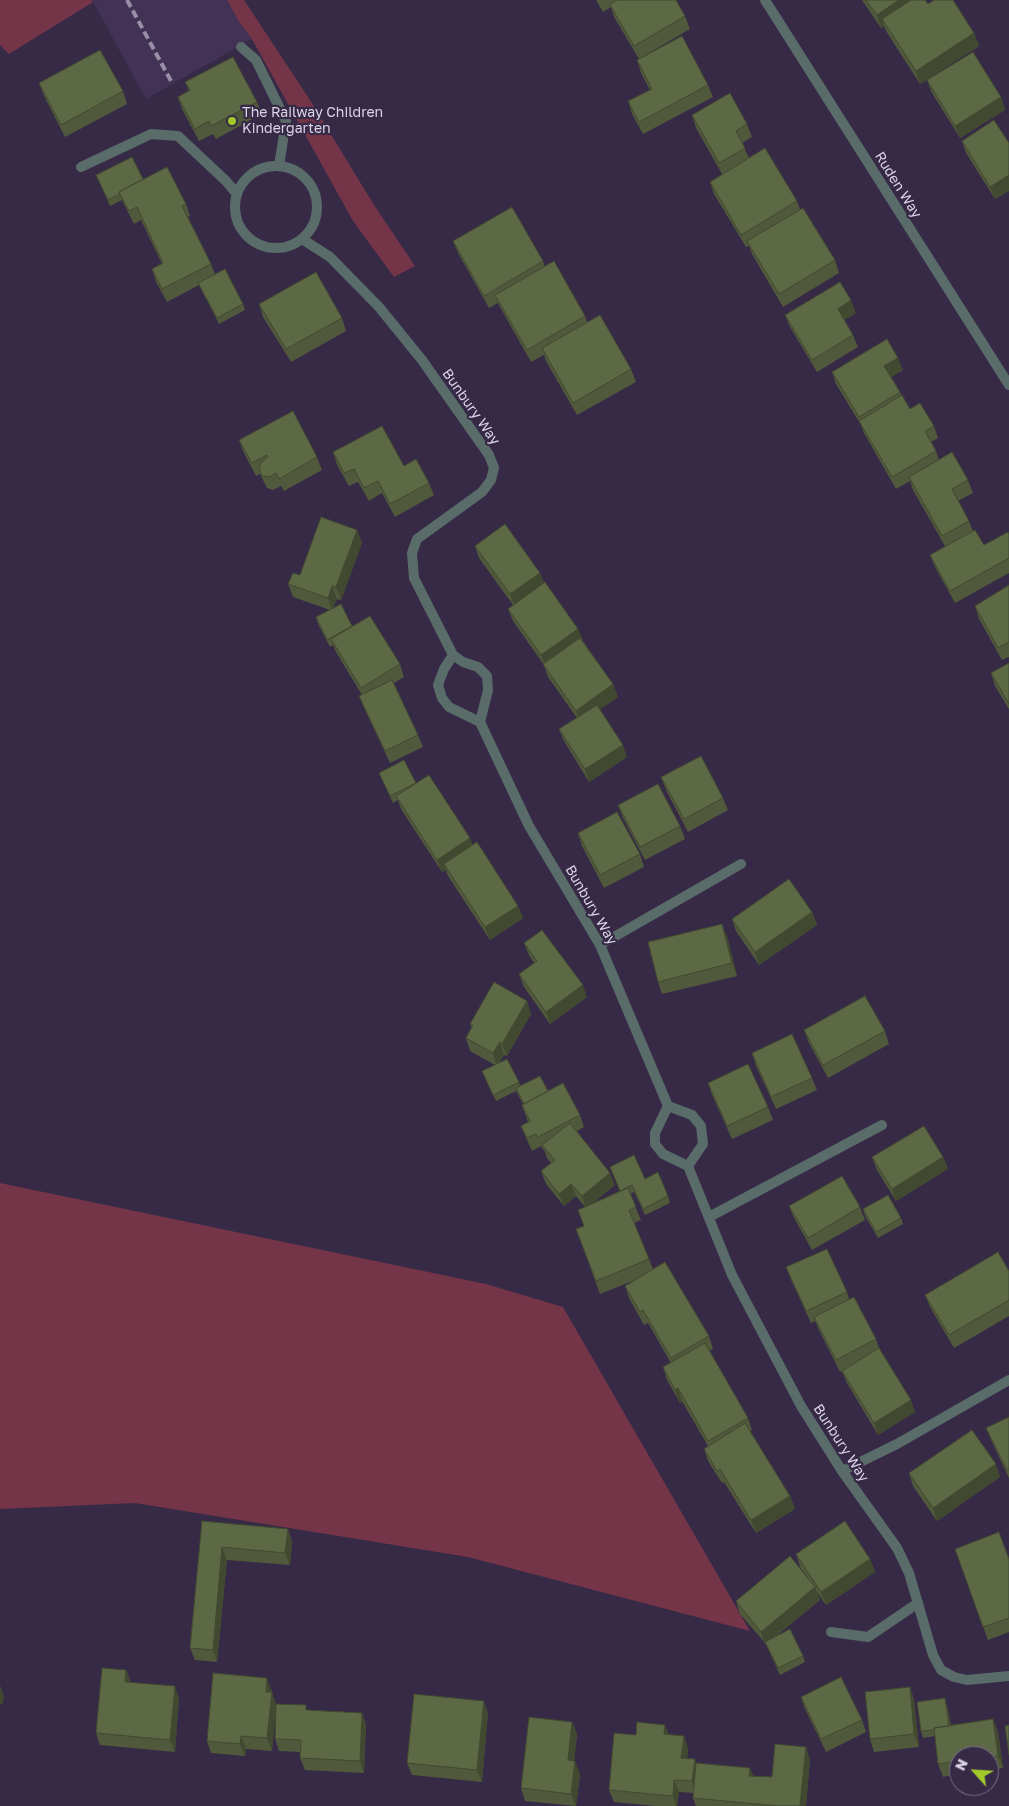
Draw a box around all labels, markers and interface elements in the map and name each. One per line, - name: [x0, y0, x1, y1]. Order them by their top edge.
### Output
- place label: The Railway Children Kindergarten: [242, 105, 383, 138]
- marker: The Railway Children Kindergarten: [226, 115, 238, 127]
- street label: Ruden Way: [871, 149, 925, 221]
- street label: Bunbury Way: [439, 366, 503, 448]
- street label: Bunbury Way: [561, 862, 621, 948]
- street label: Bunbury Way: [810, 1401, 872, 1485]
- north arrow: [949, 1746, 999, 1796]
- text: N: [951, 1756, 971, 1773]

